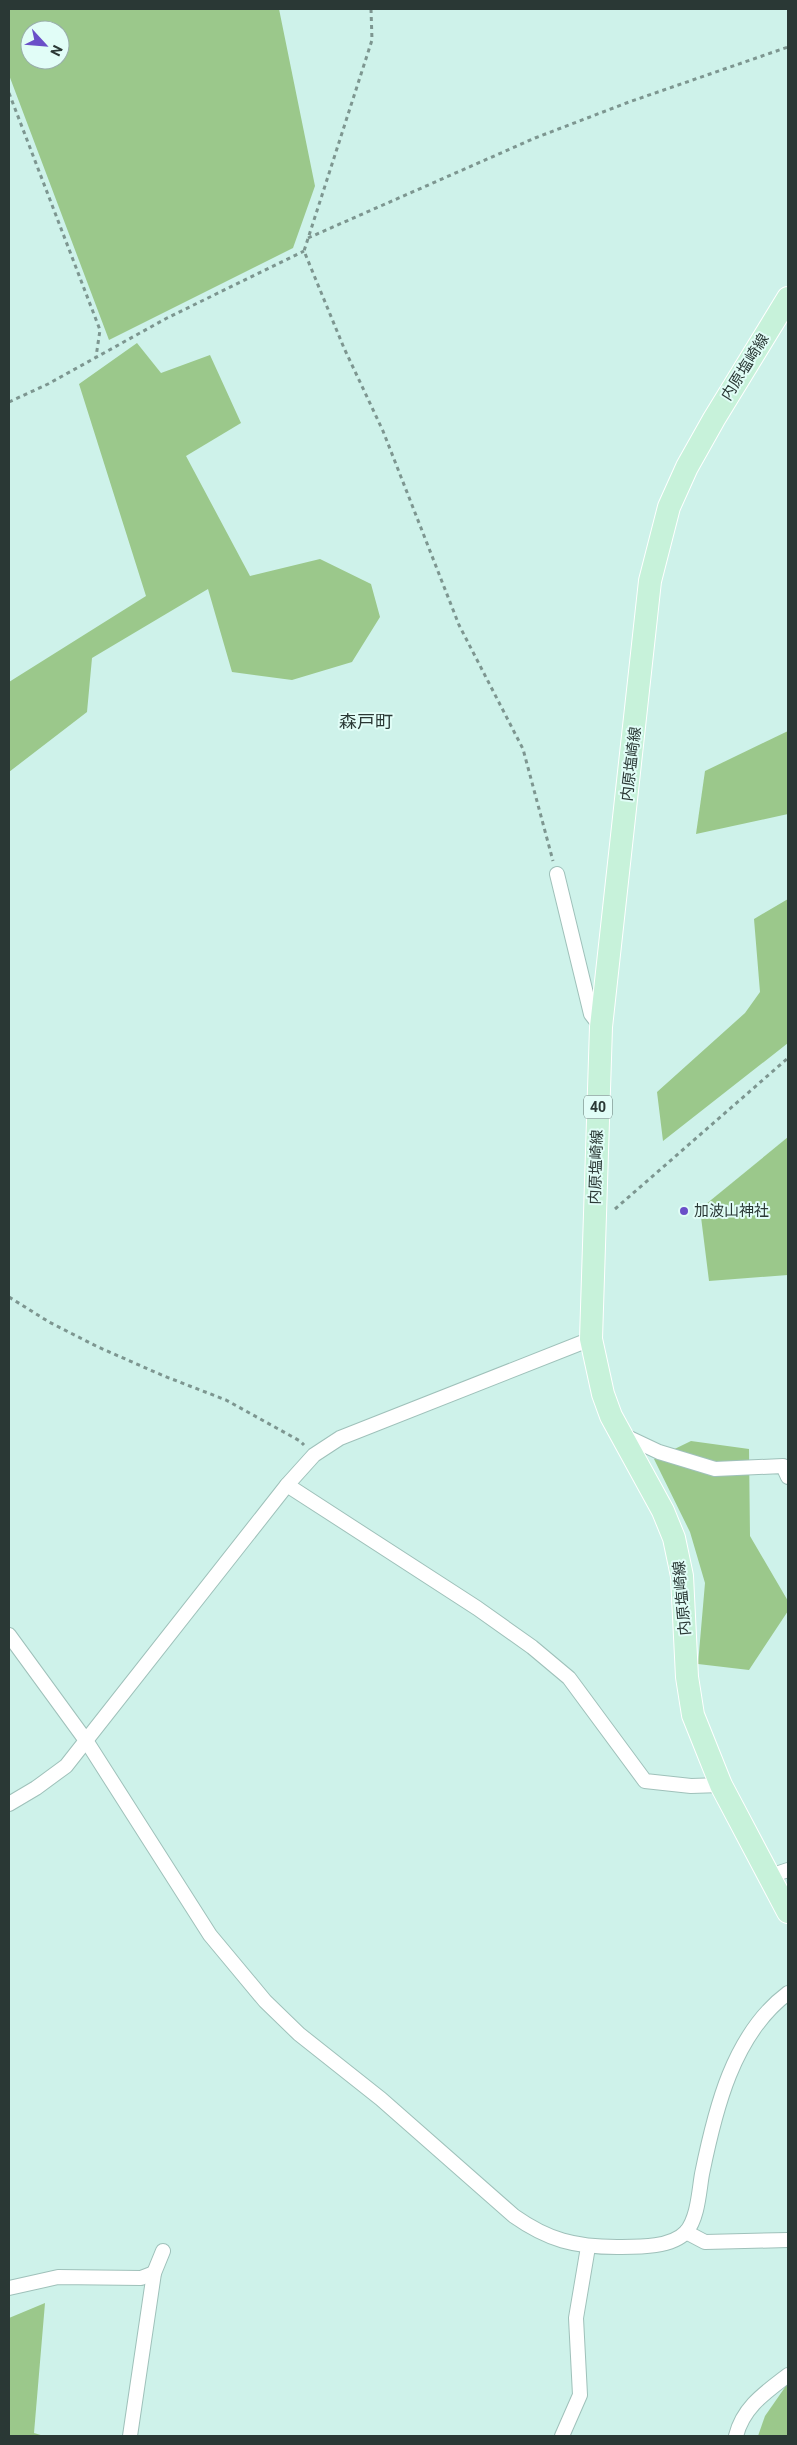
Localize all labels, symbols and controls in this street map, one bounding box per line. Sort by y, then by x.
north arrow [20,20,70,70]
text: N [47,43,66,59]
street label: 内原塩崎線 [717,330,773,404]
district label: 森戸町 [339,711,393,732]
street label: 内原塩崎線 [617,726,645,802]
road number: 40 [584,1096,612,1118]
street label: 内原塩崎線 [586,1129,606,1205]
place label: 加波山神社 [694,1202,769,1220]
marker: 加波山神社 [678,1205,690,1217]
street label: 内原塩崎線 [670,1560,694,1636]

